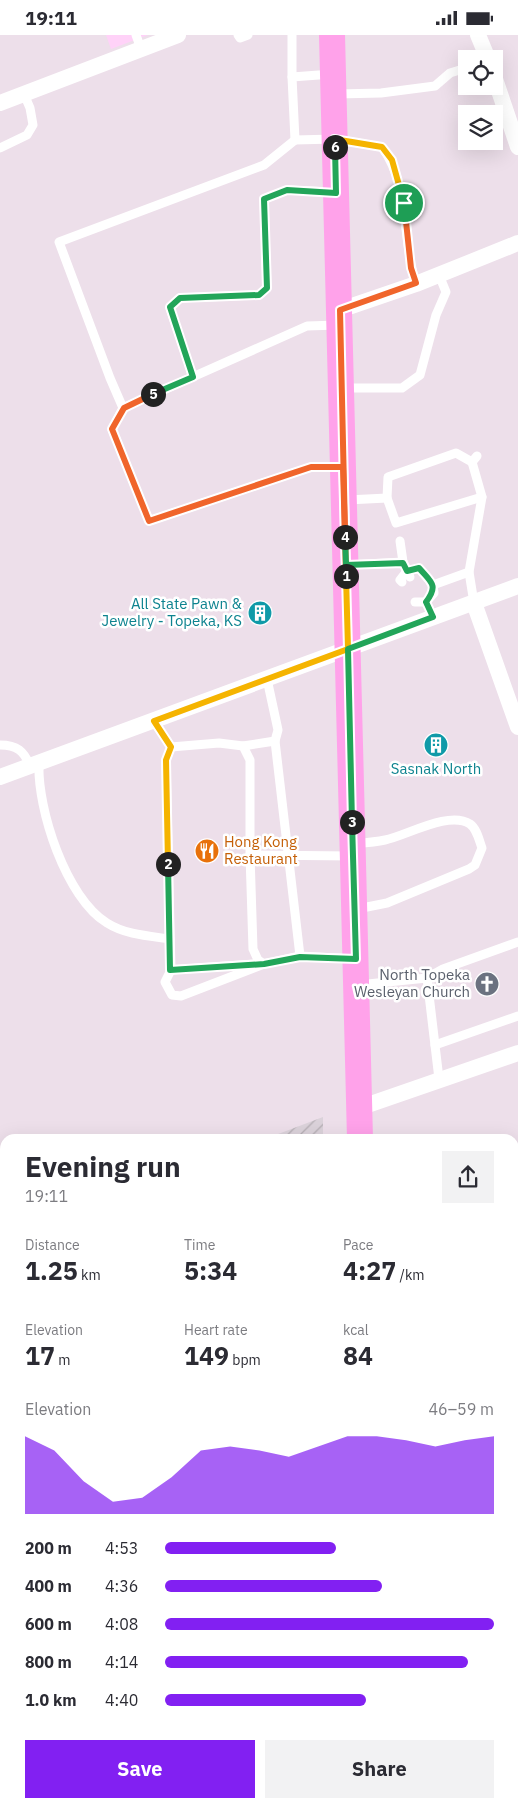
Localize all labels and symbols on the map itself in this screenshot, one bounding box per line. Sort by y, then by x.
pin: 6 [322,135,348,159]
pin [383,182,425,224]
pin: 5 [140,381,166,407]
pin: 4 [332,525,358,549]
pin: 1 [334,563,358,589]
place label: All State Pawn & Jewelry - Topeka, KS [102,594,243,630]
building icon: All State Pawn & Jewelry - Topeka, KS [247,600,273,626]
building icon: Sasnak North [423,732,449,758]
place label: Sasnak North [391,759,481,778]
pin: 3 [340,809,364,835]
place label: Hong Kong Restaurant [224,832,298,868]
restaurant icon: Hong Kong Restaurant [194,838,220,864]
pin: 2 [156,851,180,877]
place label: North Topeka Wesleyan Church [354,965,470,1001]
church icon: North Topeka Wesleyan Church [474,971,500,997]

